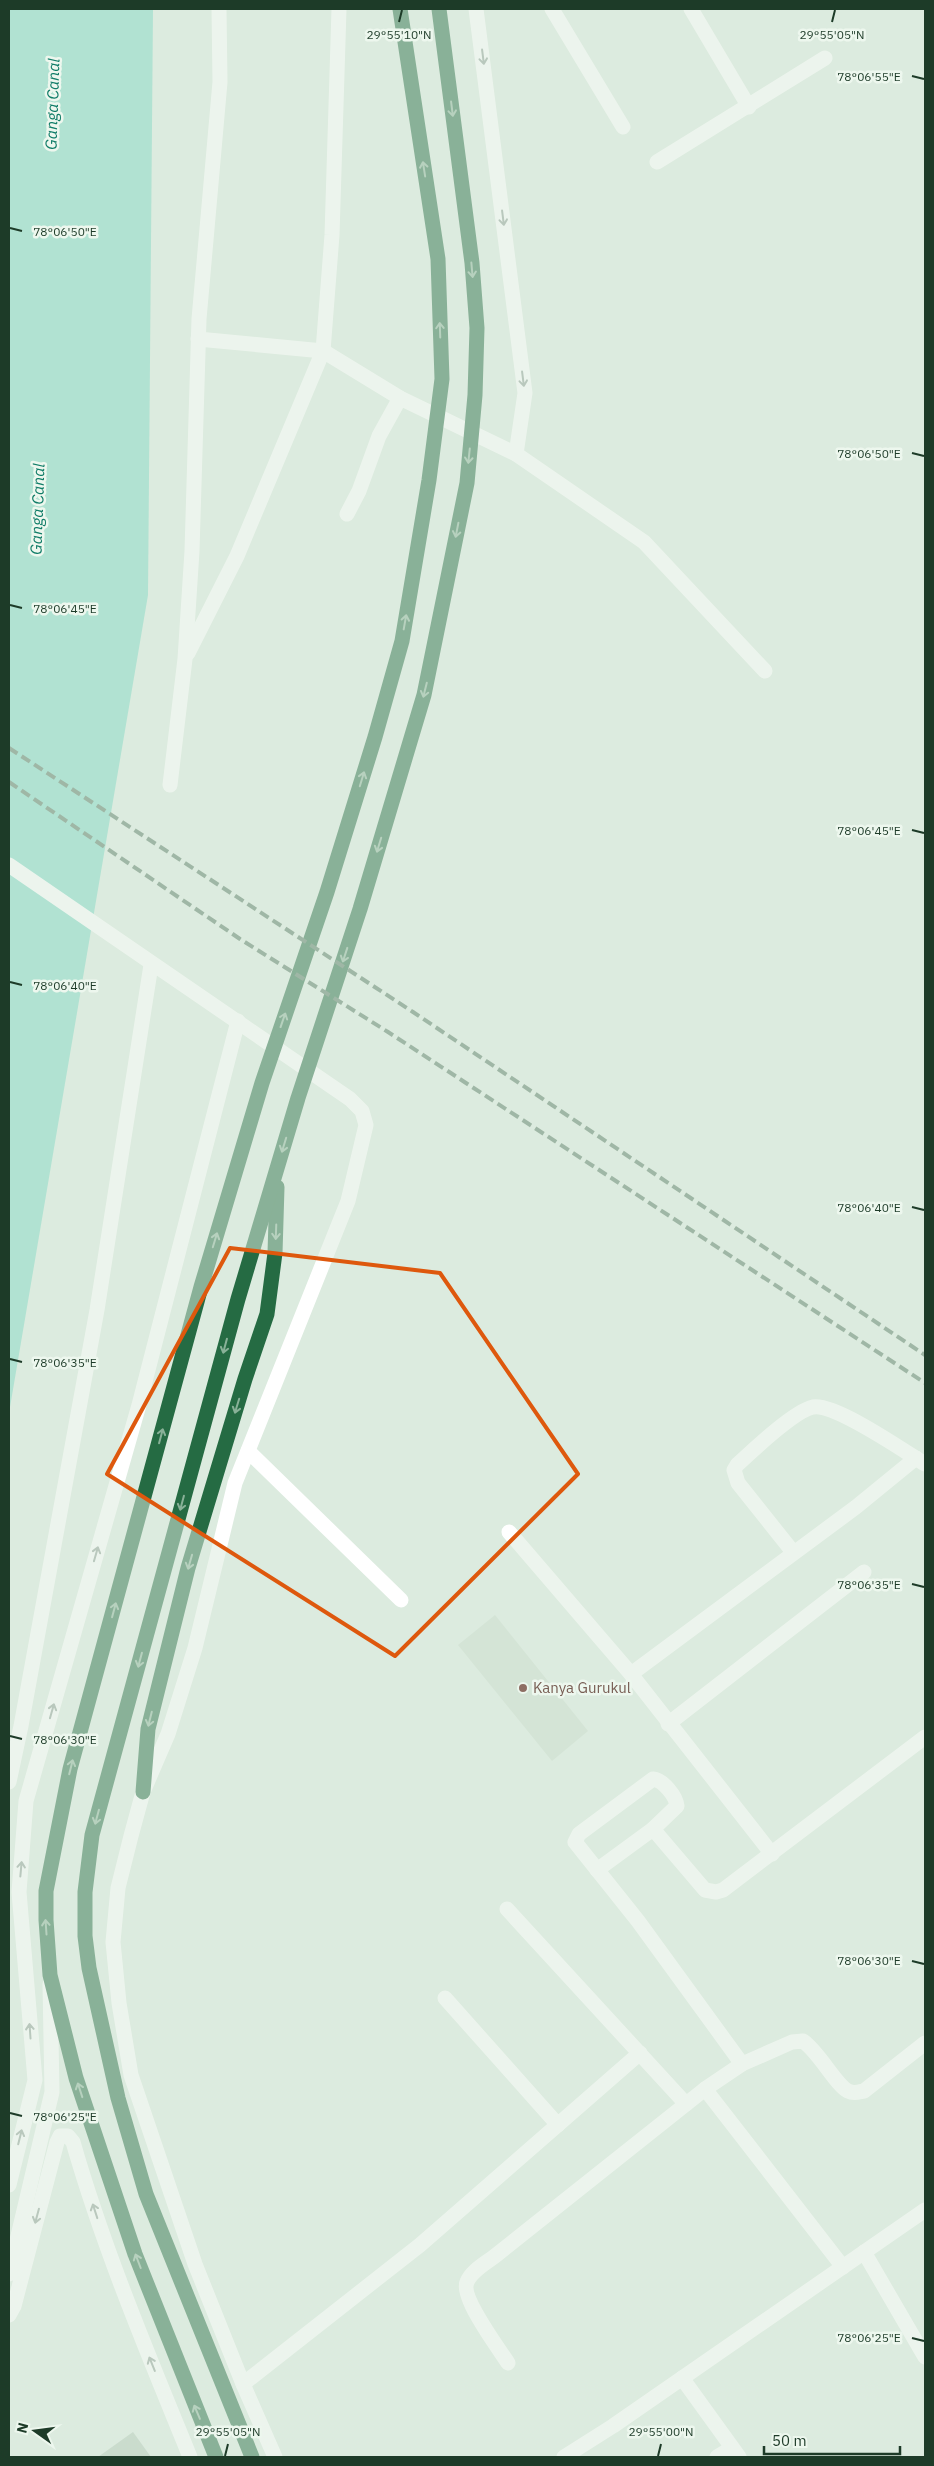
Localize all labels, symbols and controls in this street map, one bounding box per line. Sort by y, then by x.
text: 29°55'10"N [366,27,432,42]
text: 29°55'05"N [799,27,865,42]
one-way arrow [478,49,488,65]
water label: Ganga Canal [40,57,64,150]
text: 78°06'55"E [837,69,901,84]
one-way arrow [447,101,457,117]
one-way arrow [419,161,429,177]
one-way arrow [498,210,508,226]
text: 78°06'50"E [33,224,97,239]
one-way arrow [468,262,477,278]
one-way arrow [436,323,445,339]
one-way arrow [518,371,528,387]
text: 78°06'50"E [837,446,901,461]
one-way arrow [464,448,474,464]
water label: Ganga Canal [25,462,49,555]
one-way arrow [452,522,462,538]
text: 78°06'45"E [33,601,97,616]
one-way arrow [400,615,410,631]
one-way arrow [420,681,429,697]
one-way arrow [358,771,368,787]
text: 78°06'45"E [837,823,901,838]
one-way arrow [373,837,383,853]
one-way arrow [340,947,349,963]
text: 78°06'40"E [33,978,97,993]
one-way arrow [279,1013,288,1028]
one-way arrow [279,1136,289,1152]
text: 78°06'40"E [837,1200,901,1215]
one-way arrow [271,1223,281,1239]
one-way arrow [210,1233,220,1249]
one-way arrow [220,1338,229,1354]
text: 78°06'35"E [33,1355,97,1370]
one-way arrow [231,1398,241,1414]
one-way arrow [157,1429,166,1445]
one-way arrow [177,1495,187,1511]
one-way arrow [92,1547,102,1563]
one-way arrow [185,1553,194,1569]
text: 78°06'35"E [837,1577,901,1592]
one-way arrow [110,1603,119,1619]
one-way arrow [134,1652,144,1668]
place label: Kanya Gurukul [533,1678,631,1697]
marker: Kanya Gurukul [517,1682,529,1694]
one-way arrow [48,1703,58,1719]
one-way arrow [145,1711,154,1727]
text: 78°06'30"E [33,1732,97,1747]
one-way arrow [67,1759,76,1775]
one-way arrow [92,1808,101,1824]
one-way arrow [16,1862,26,1878]
one-way arrow [42,1919,51,1935]
text: 78°06'30"E [837,1953,901,1968]
one-way arrow [25,2024,34,2040]
one-way arrow [75,2083,85,2099]
text: 78°06'25"E [33,2109,97,2124]
one-way arrow [16,2130,25,2146]
one-way arrow [90,2204,99,2220]
one-way arrow [32,2208,42,2224]
one-way arrow [133,2254,142,2269]
text: 78°06'25"E [837,2330,901,2345]
one-way arrow [146,2356,155,2371]
one-way arrow [192,2405,202,2420]
north arrow [10,2406,60,2456]
text: N [12,2421,32,2435]
text: 29°55'05"N [195,2424,261,2439]
text: 29°55'00"N [628,2424,694,2439]
scale bar [764,2424,900,2456]
text: 50 m [772,2431,807,2450]

